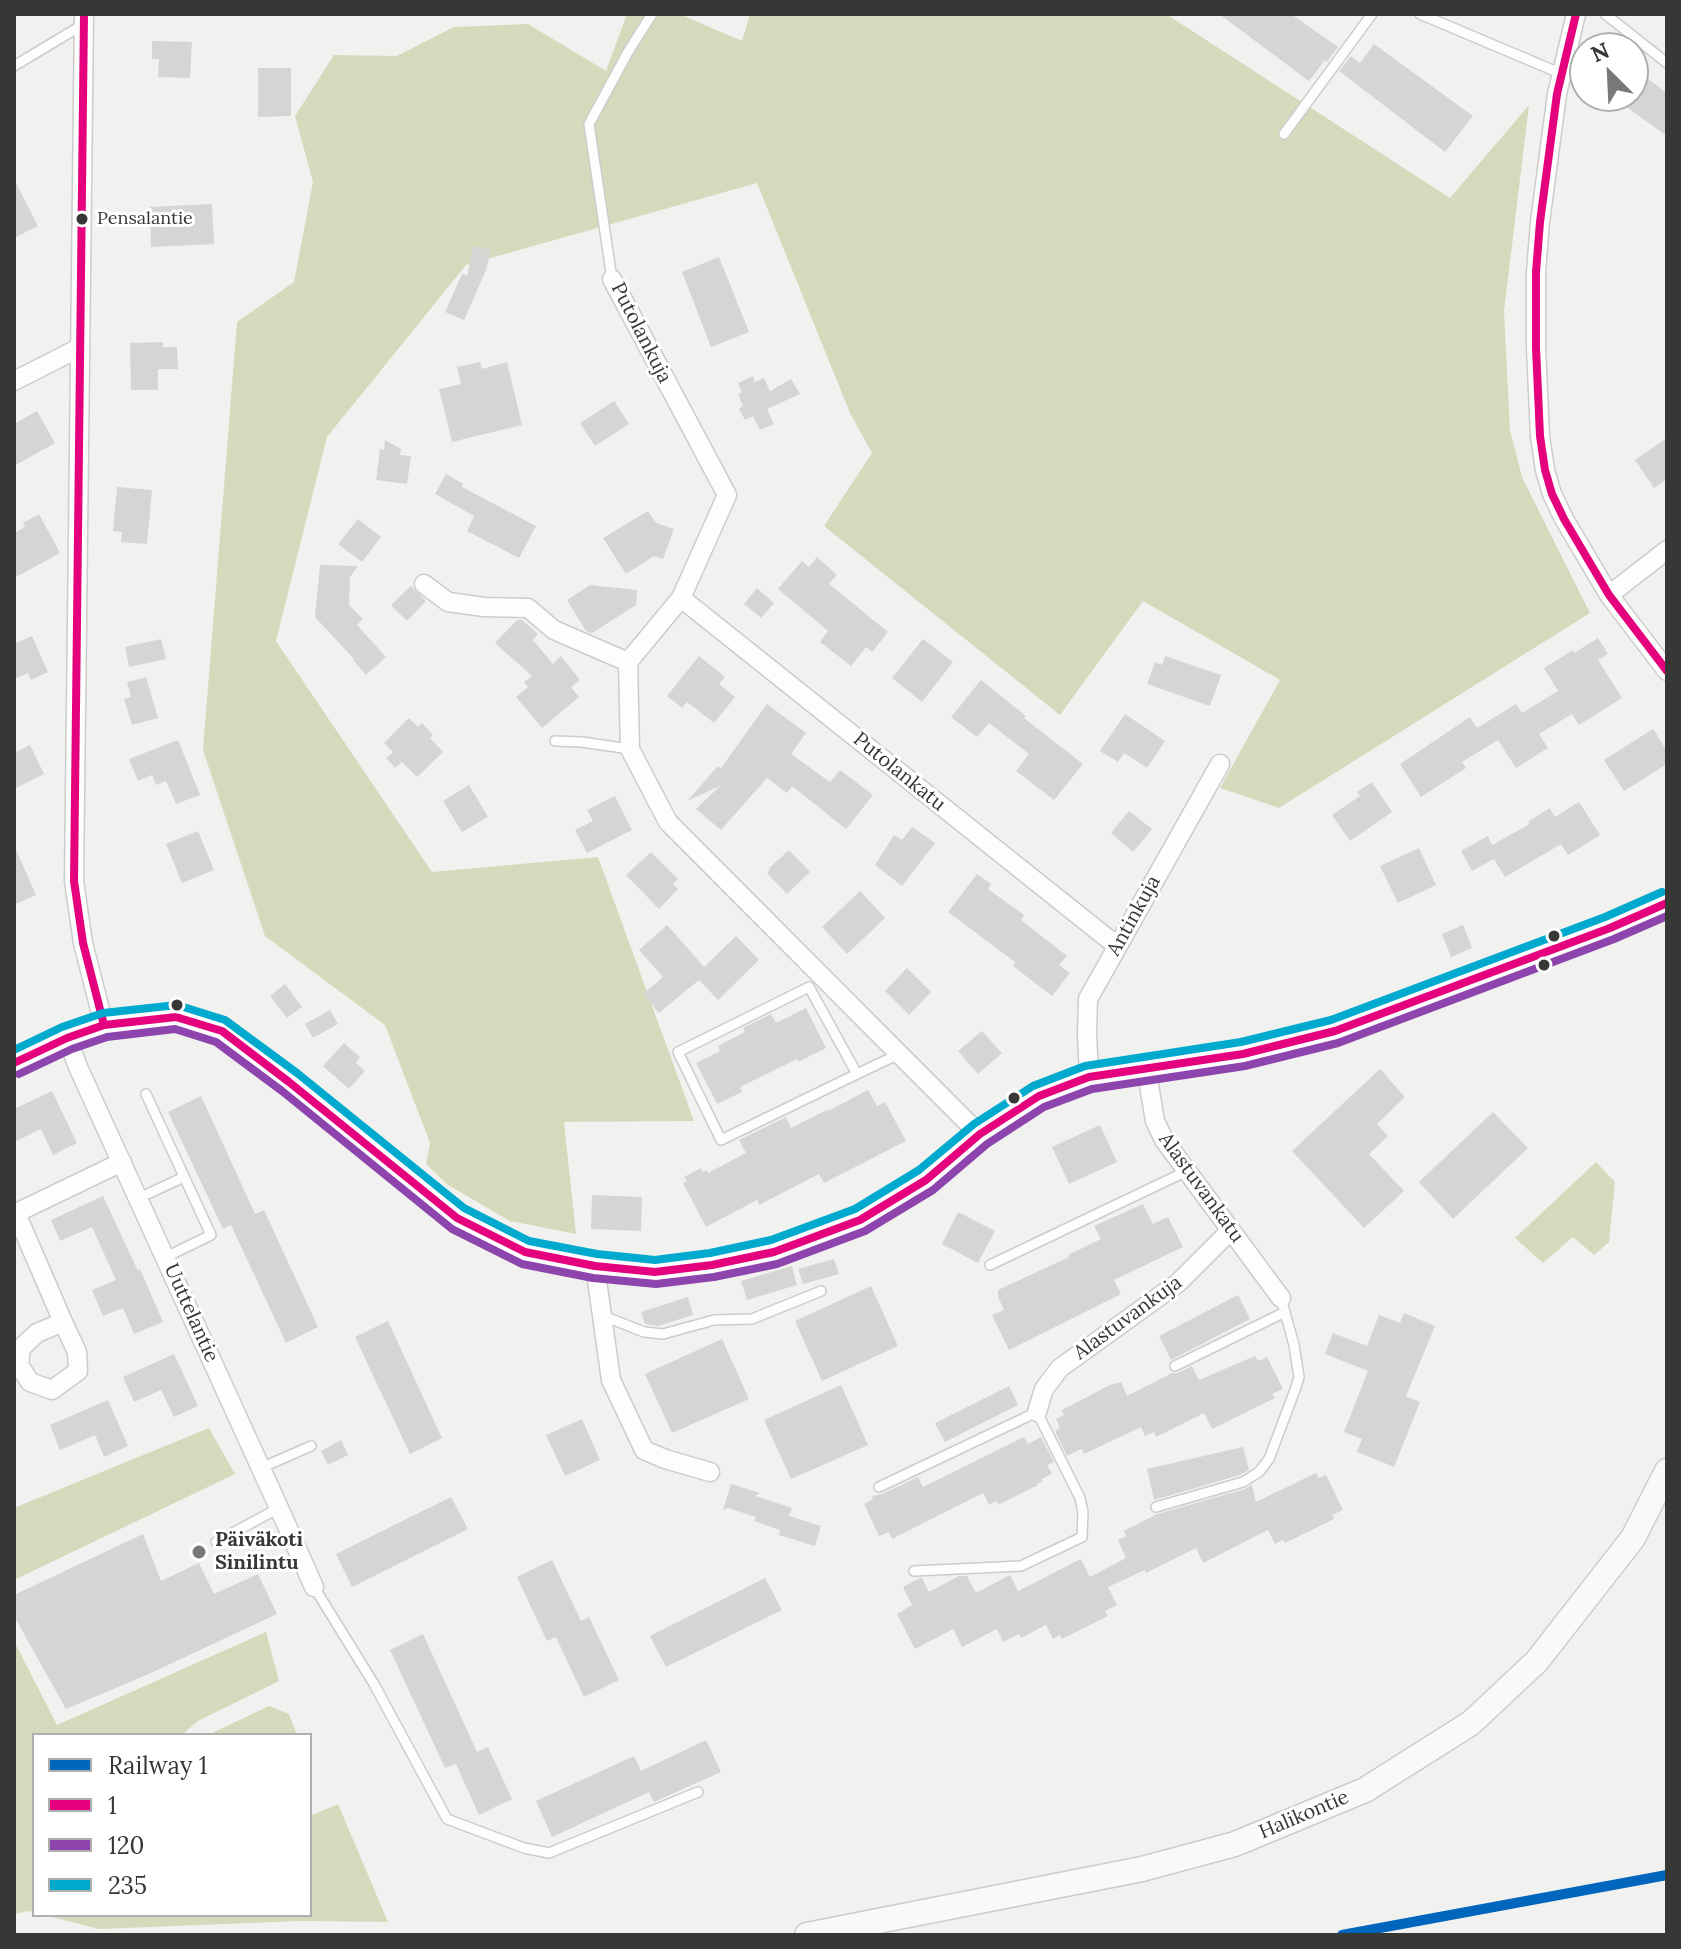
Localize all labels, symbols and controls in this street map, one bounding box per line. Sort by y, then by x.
north arrow [1569,32,1649,112]
text: N [1587,36,1614,68]
place label: Pensalantie [97,208,193,230]
marker: Pensalantie [74,211,90,227]
street label: Putolankuja [605,279,677,387]
street label: Putolankatu [848,727,950,817]
street label: Antinkuja [1102,872,1166,960]
unlabelled marker [1546,928,1562,944]
unlabelled marker [1536,957,1552,973]
unlabelled marker [169,997,185,1013]
unlabelled marker [1006,1090,1022,1106]
street label: Alastuvankatu [1153,1128,1249,1248]
street label: Uuttelantie [159,1260,223,1366]
street label: Alastuvankuja [1069,1271,1187,1365]
place label: Päiväkoti Sinilintu [215,1528,303,1575]
marker: Päiväkoti Sinilintu [190,1543,208,1561]
legend [32,1733,312,1917]
text: Railway 1 [108,1750,207,1781]
street label: Halikontie [1255,1785,1353,1845]
text: 1 [108,1790,117,1821]
text: 120 [108,1830,145,1861]
text: 235 [108,1870,147,1901]

